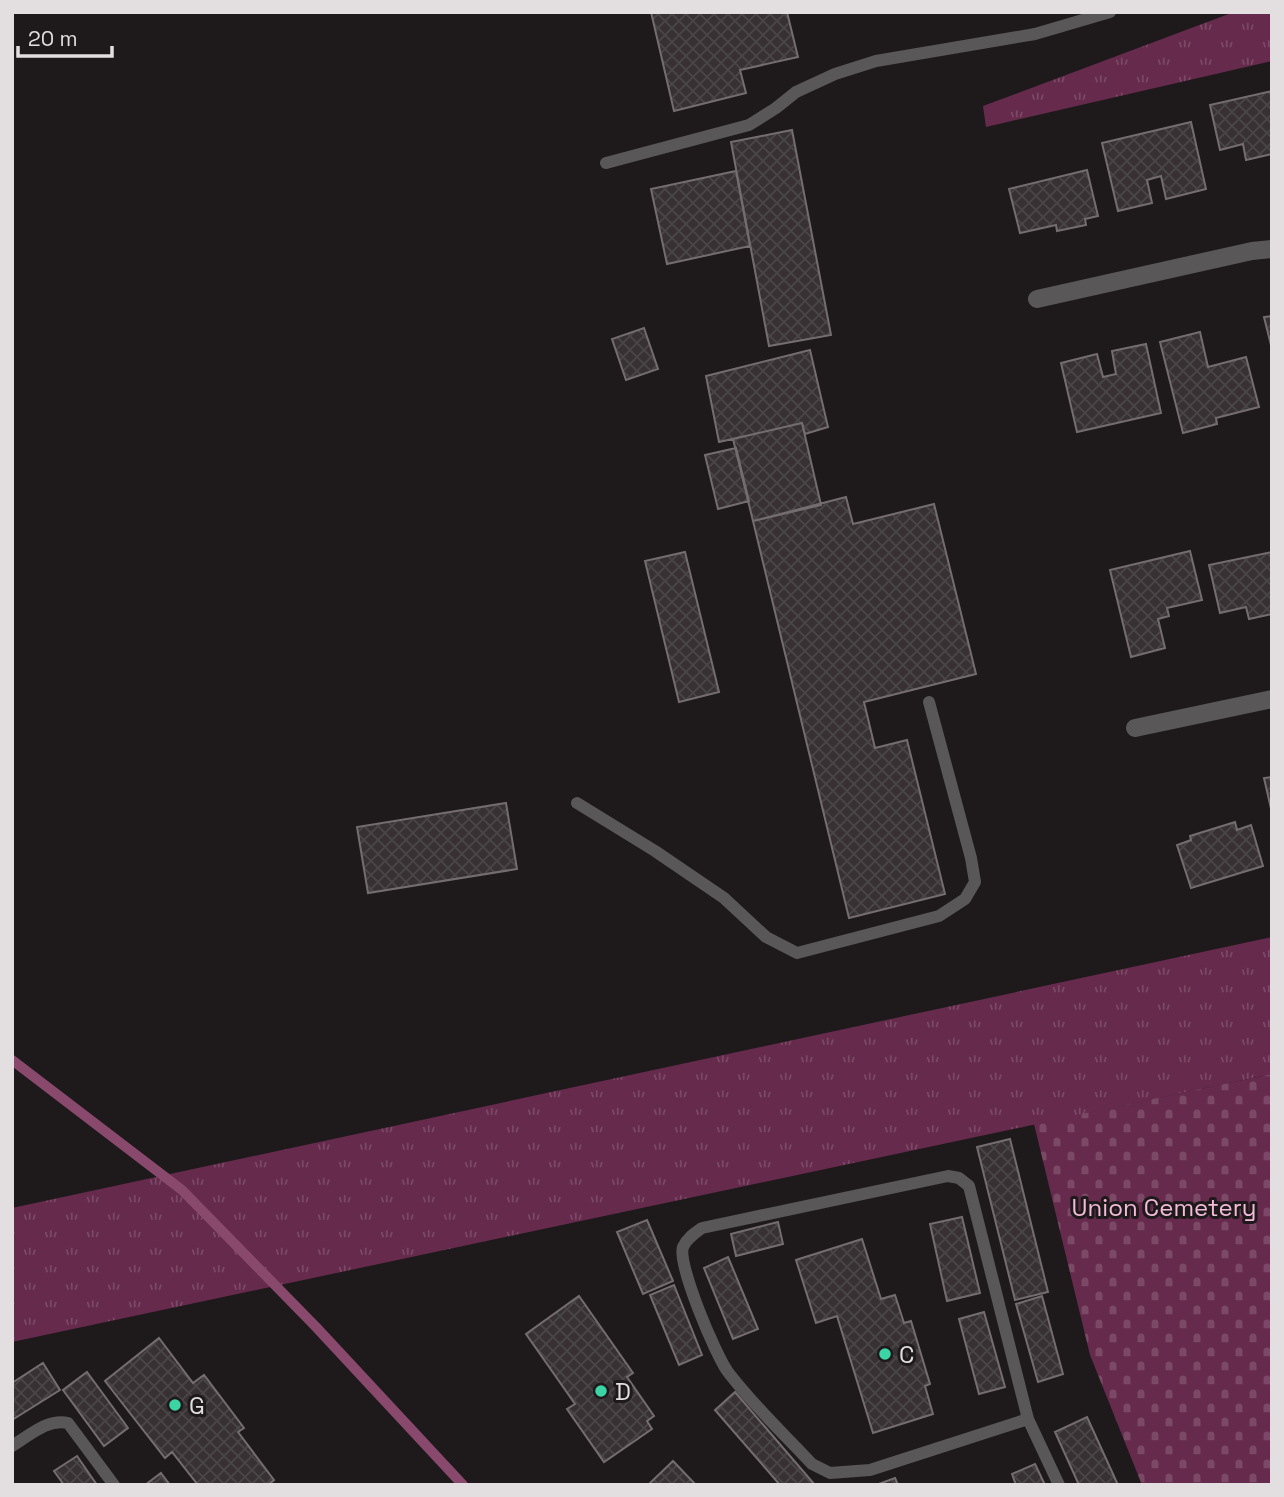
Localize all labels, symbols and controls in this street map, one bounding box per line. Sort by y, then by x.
scale bar [18,14,112,58]
text: 20 m [28,25,78,52]
park label: Union Cemetery [1072,1192,1256,1223]
place label: C [899,1339,914,1370]
marker: C [877,1346,893,1362]
place label: D [615,1376,631,1407]
marker: D [593,1383,609,1399]
place label: G [189,1390,205,1421]
marker: G [167,1397,183,1413]

